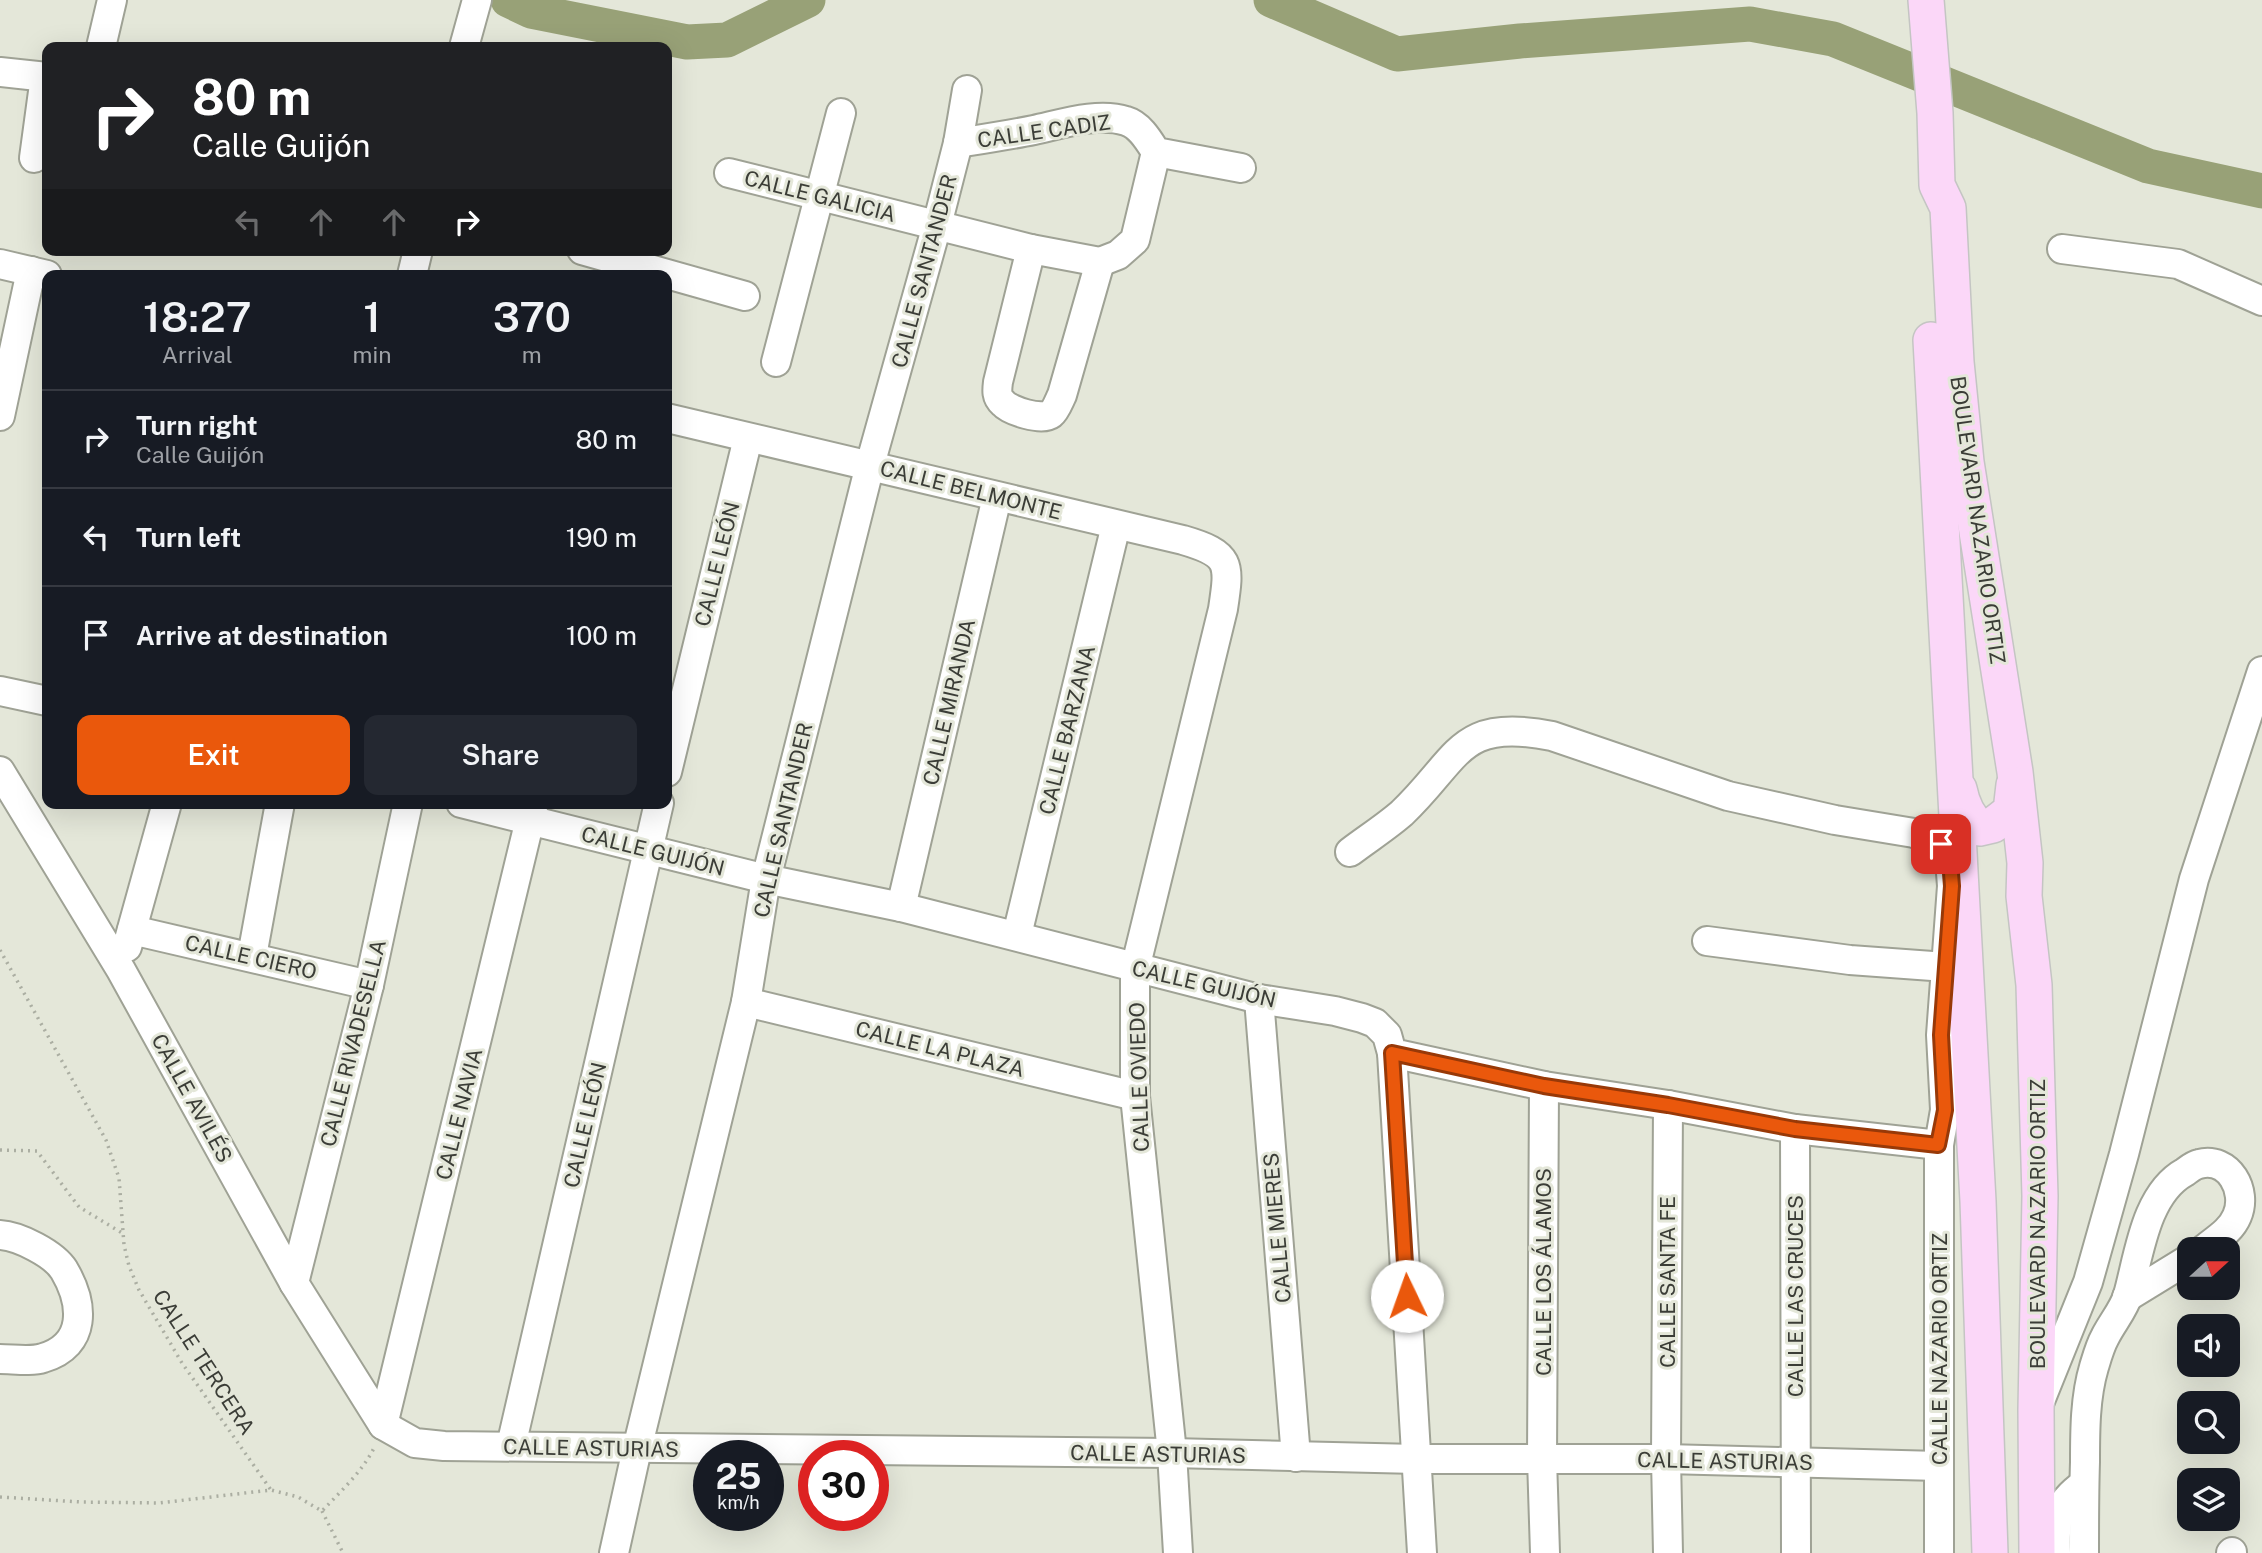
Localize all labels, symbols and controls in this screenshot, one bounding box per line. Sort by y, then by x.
text: 80 m [192,68,311,126]
icon: right [77,70,168,161]
street label: CALLE CADIZ [976,109,1112,153]
text: Calle Guijón [192,127,370,164]
street label: CALLE GALICIA [742,165,898,227]
street label: CALLE SANTANDER [886,172,962,370]
icon: left [229,203,267,241]
icon: ahead [302,203,340,241]
icon: ahead [375,203,413,241]
icon: right [448,203,486,241]
text: 18:27 [143,292,251,341]
text: 1 [363,292,381,341]
text: 370 [493,292,571,341]
text: Arrival [162,341,233,368]
text: min [353,341,392,368]
text: m [522,341,542,368]
street label: BOULEVARD NAZARIO ORTIZ [1945,374,2011,666]
text: Turn right [136,410,258,441]
icon: right [77,420,115,458]
text: 80 m [576,424,637,455]
text: Calle Guijón [136,441,264,468]
street label: CALLE BELMONTE [878,455,1064,525]
street label: CALLE LEÓN [689,499,745,629]
icon: left [77,518,115,556]
text: Turn left [136,522,241,553]
text: 190 m [566,522,637,553]
icon: arrive [77,616,115,654]
street label: CALLE MIRANDA [918,616,980,788]
text: Arrive at destination [136,620,388,651]
text: 100 m [566,620,637,651]
street label: CALLE BARZANA [1034,643,1100,817]
button: Exit [77,715,350,795]
button: Share [364,715,637,795]
street label: CALLE SANTANDER [748,720,818,920]
pin [1911,814,1971,874]
street label: CALLE GUIJÓN [579,821,727,881]
icon: arrive [1922,825,1960,863]
street label: CALLE CIERO [183,930,319,984]
street label: CALLE RIVADESELLA [315,937,391,1149]
street label: CALLE GUIJÓN [1130,955,1278,1013]
street label: CALLE OVIEDO [1124,1002,1154,1152]
street label: CALLE LA PLAZA [853,1016,1027,1082]
street label: CALLE AVILÉS [146,1029,238,1167]
street label: CALLE NAVIA [431,1045,487,1182]
street label: CALLE LEÓN [558,1060,612,1190]
street label: BOULEVARD NAZARIO ORTIZ [2025,1079,2050,1369]
street label: CALLE MIERES [1258,1152,1296,1304]
street label: CALLE LOS ÁLAMOS [1531,1168,1556,1376]
street label: CALLE LAS CRUCES [1783,1195,1808,1397]
street label: CALLE SANTA FE [1655,1196,1680,1368]
street label: CALLE NAZARIO ORTIZ [1927,1233,1952,1465]
north arrow [2177,1237,2240,1300]
map controls [2177,1237,2240,1531]
position arrow [1370,1259,1444,1333]
street label: CALLE TERCERA [148,1285,260,1439]
button: sound [2177,1314,2240,1377]
button: search [2177,1391,2240,1454]
street label: CALLE ASTURIAS [503,1434,679,1462]
speed limit sign: 30 [798,1440,889,1531]
street label: CALLE ASTURIAS [1070,1440,1246,1468]
street label: CALLE ASTURIAS [1637,1447,1813,1475]
text: 25 [716,1456,761,1497]
button: layers [2177,1468,2240,1531]
text: km/h [717,1492,760,1513]

